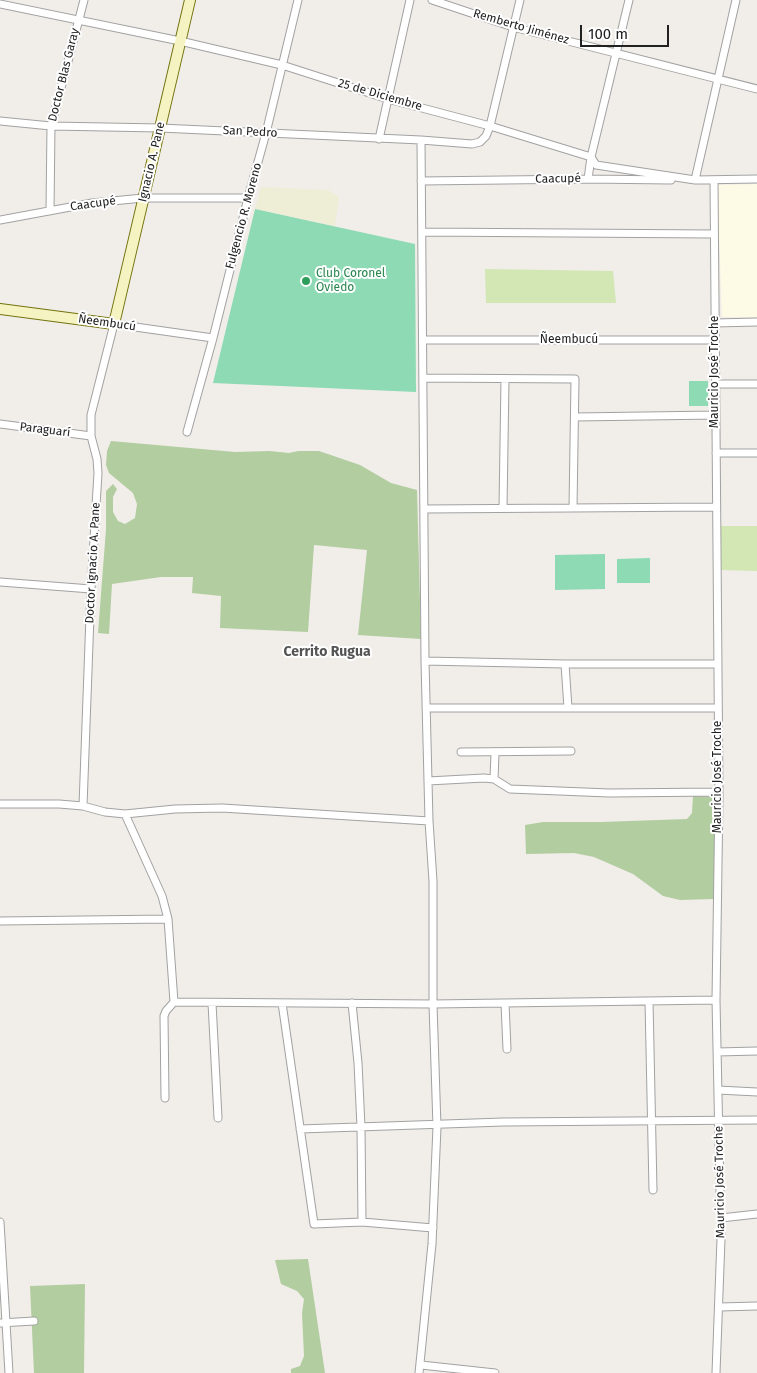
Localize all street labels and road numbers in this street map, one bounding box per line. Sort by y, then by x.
street label: Remberto Jiménez [471,6,571,48]
street label: Doctor Blas Garay [45,27,83,123]
street label: 25 de Diciembre [336,76,424,114]
street label: Ignacio A. Pane [136,120,168,204]
street label: San Pedro [222,123,278,141]
street label: Fulgencio R. Moreno [223,161,265,271]
street label: Caacupé [535,171,581,187]
street label: Caacupé [69,194,117,214]
street label: Ñeembucú [77,312,137,334]
street label: Mauricio José Troche [708,316,722,428]
street label: Ñeembucú [540,333,598,347]
street label: Paraguarí [19,420,71,440]
street label: Doctor Ignacio A. Pane [83,502,103,624]
street label: Mauricio José Troche [711,721,725,833]
street label: Mauricio José Troche [712,1126,728,1238]

